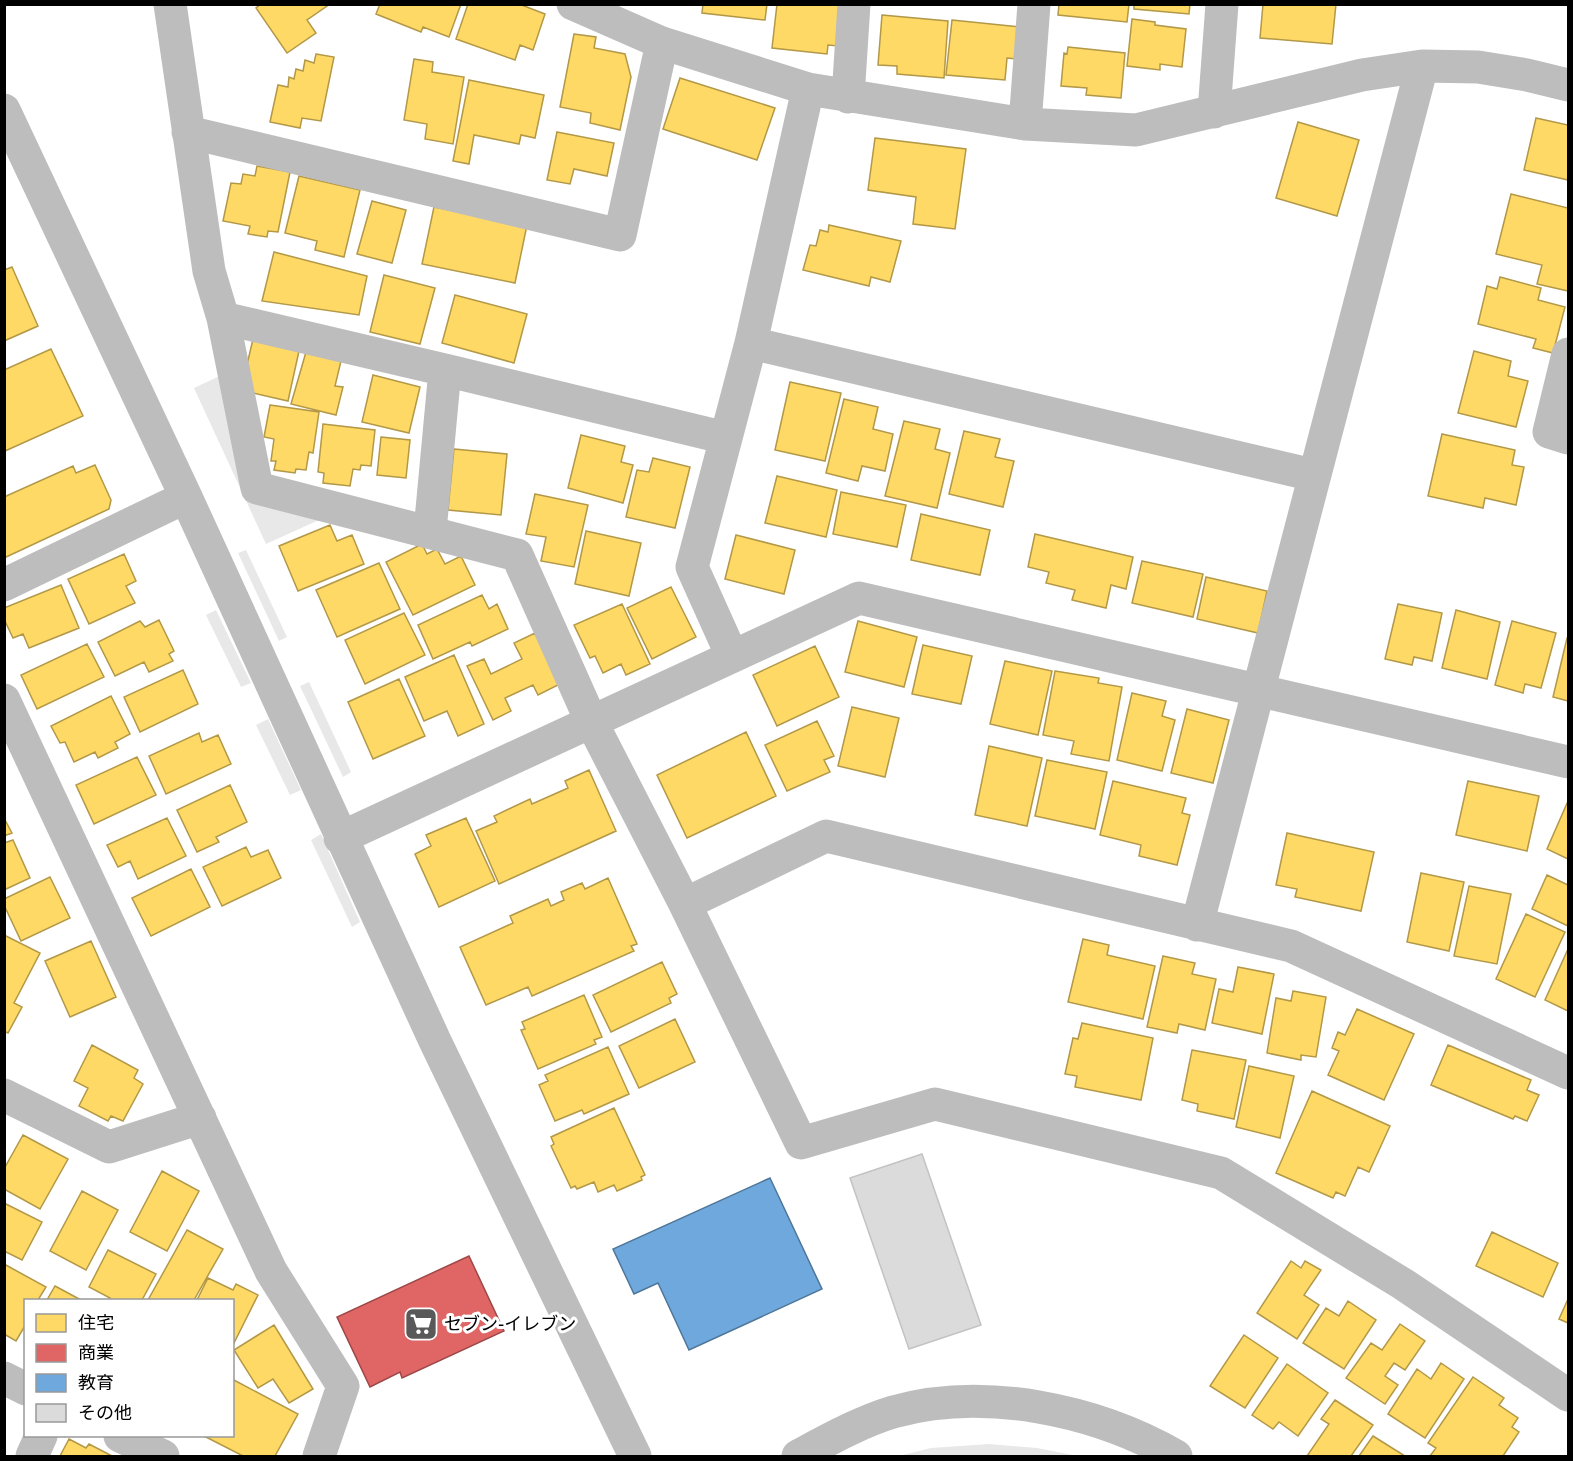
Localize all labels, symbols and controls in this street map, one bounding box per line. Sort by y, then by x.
legend [24,1299,234,1437]
supermarket icon: セブン-イレブン [403,1306,439,1342]
text: 住宅 [78,1312,114,1334]
place label: セブン-イレブン [444,1313,576,1335]
text: 商業 [78,1342,114,1364]
text: 教育 [78,1372,114,1394]
text: その他 [78,1402,132,1424]

